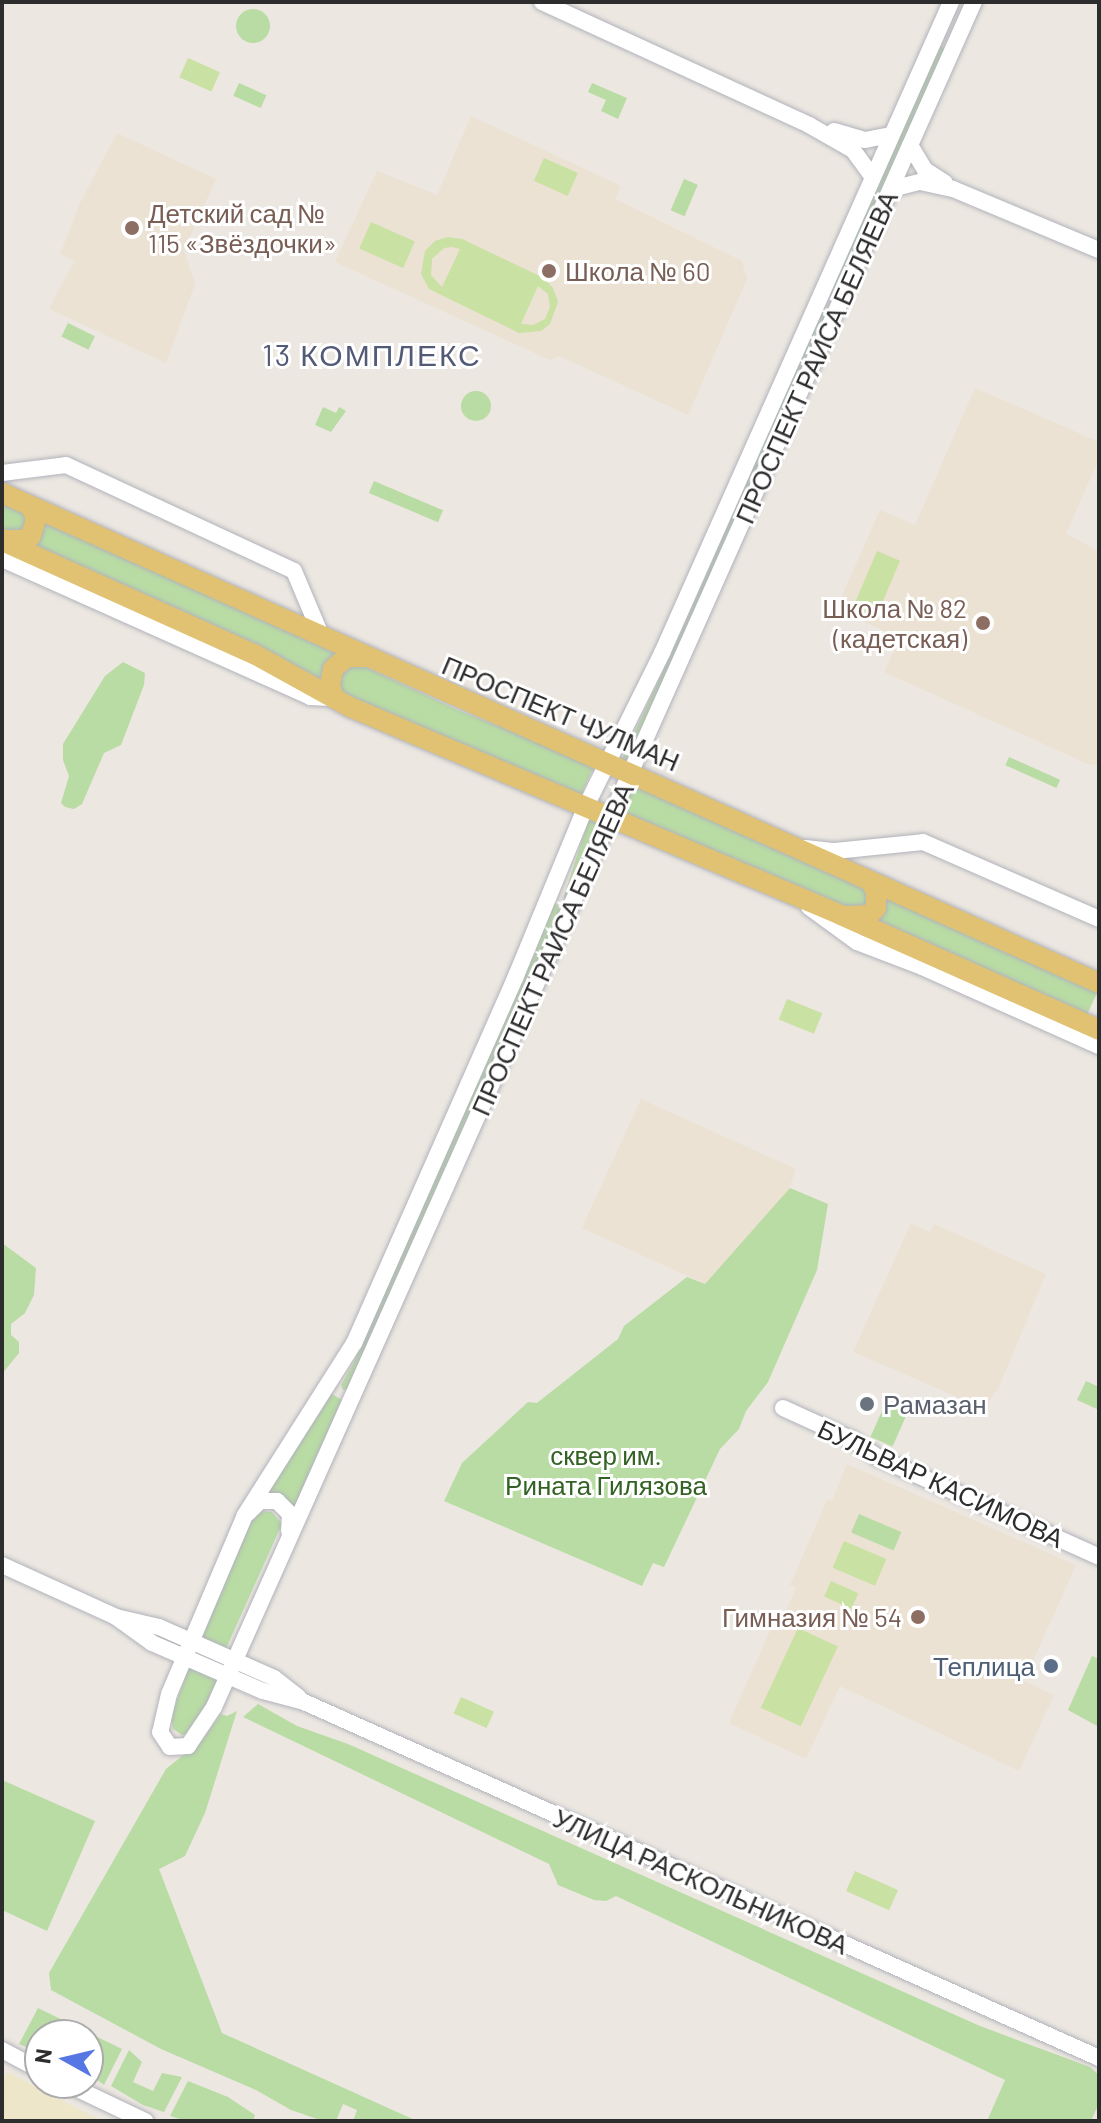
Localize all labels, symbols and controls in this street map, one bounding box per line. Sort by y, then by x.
street label: ПРОСПЕКТ РАИСА БЕЛЯЕВА [728,186,904,528]
place label: Детский сад № 115 «Звёздочки» [148,197,337,258]
marker: Детский сад № 115 «Звёздочки» [123,219,141,237]
place label: Школа № 60 [565,255,710,287]
marker: Школа № 60 [540,262,558,280]
district label: 13 КОМПЛЕКС [262,336,482,372]
place label: Школа № 82 (кадетская) [822,592,967,654]
marker: Школа № 82 (кадетская) [974,614,992,632]
street label: ПРОСПЕКТ ЧУЛМАН [438,649,684,777]
street label: ПРОСПЕКТ РАИСА БЕЛЯЕВА [464,778,640,1120]
place label: Рамазан [883,1388,987,1420]
marker: Рамазан [858,1395,876,1413]
street label: БУЛЬВАР КАСИМОВА [813,1412,1069,1554]
park label: сквер им. Рината Гилязова [505,1439,707,1500]
place label: Гимназия № 54 [722,1601,902,1633]
marker: Гимназия № 54 [909,1608,927,1626]
place label: Теплица [933,1650,1035,1682]
marker: Теплица [1042,1657,1060,1675]
street label: УЛИЦА РАСКОЛЬНИКОВА [549,1802,853,1960]
north arrow [24,2019,104,2099]
text: N [28,2047,56,2065]

